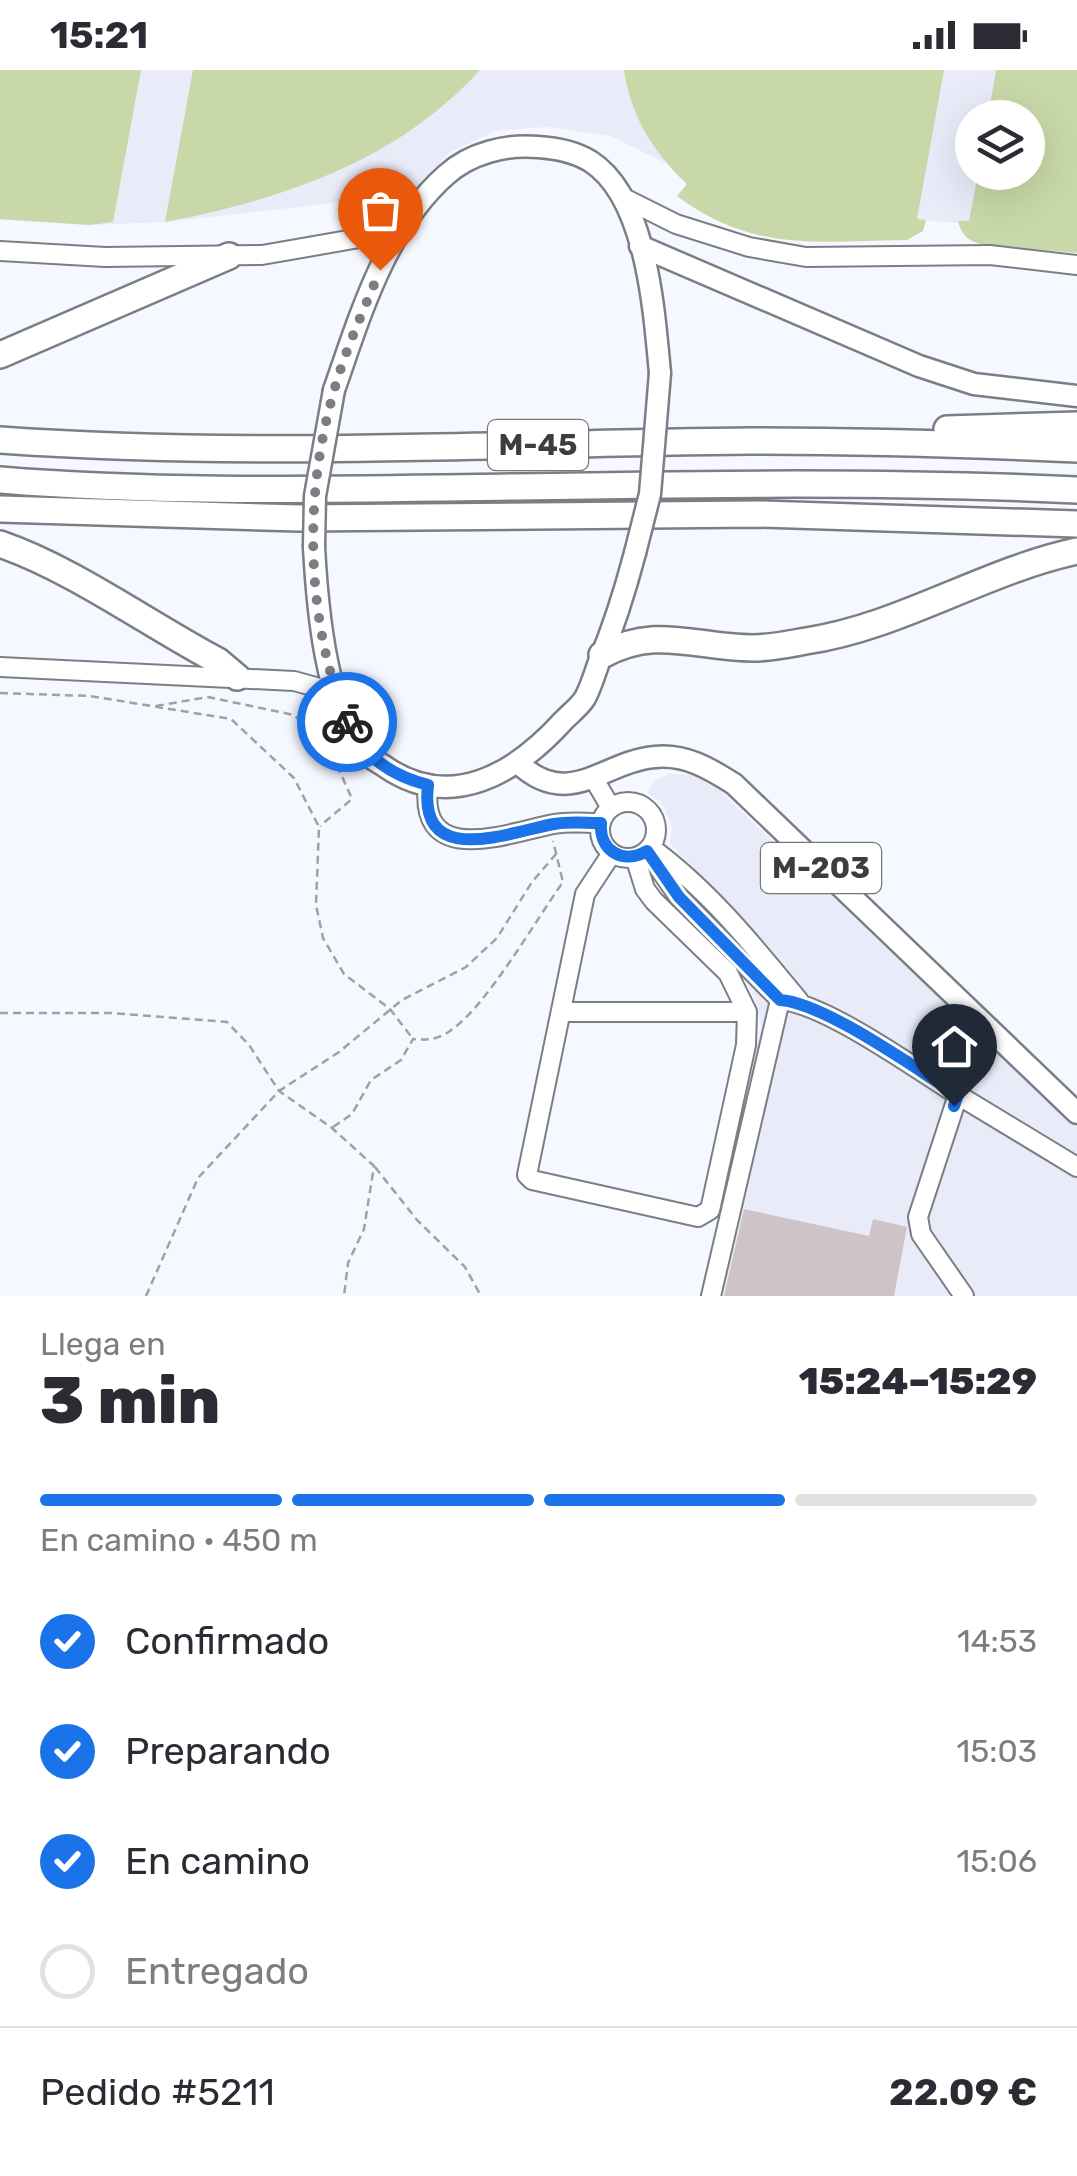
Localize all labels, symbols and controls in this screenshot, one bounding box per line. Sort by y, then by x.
text: 15:21 [50,12,148,58]
map controls [955,100,1045,190]
button: layers [955,100,1045,190]
pin [338,168,423,271]
icon: bag [353,183,408,238]
road number: M-45 [488,420,588,470]
courier [297,672,397,772]
icon: bike [320,695,375,750]
road number: M-203 [761,843,881,893]
pin [912,1004,997,1107]
icon: home [927,1019,982,1074]
text: Llega en [40,1325,166,1363]
text: 15:24–15:29 [799,1358,1037,1404]
text: 3 min [40,1362,220,1439]
text: En camino · 450 m [40,1521,318,1559]
icon: check [40,1614,95,1669]
text: Confirmado [125,1618,329,1664]
text: 14:53 [957,1622,1037,1660]
icon: check [40,1724,95,1779]
text: Preparando [125,1728,331,1774]
text: 15:03 [957,1732,1037,1770]
icon: check [40,1834,95,1889]
text: En camino [125,1838,310,1884]
text: 15:06 [956,1842,1037,1880]
text: Entregado [125,1948,309,1994]
text: Pedido #5211 [40,2069,275,2115]
text: 22.09 € [889,2069,1037,2115]

